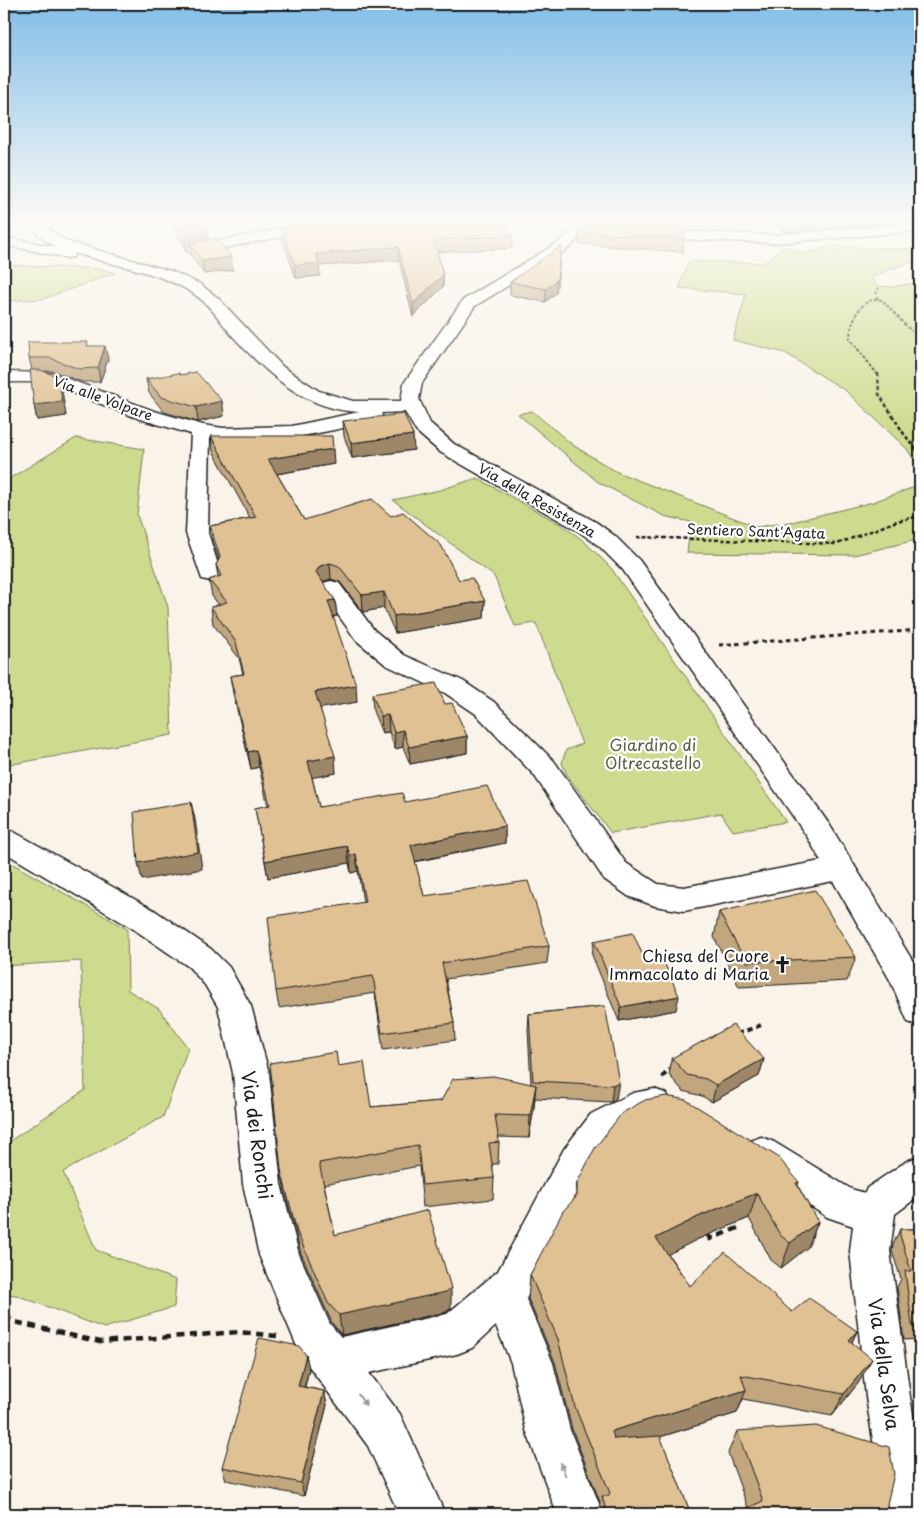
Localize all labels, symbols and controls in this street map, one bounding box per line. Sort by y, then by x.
street label: Via alle Volpare [50,370,156,426]
street label: Via della Resistenza [474,458,600,542]
street label: Sentiero Sant'Agata [686,518,826,544]
park label: Giardino di Oltrecastello [605,732,701,774]
place label: Chiesa del Cuore Immacolato di Maria [609,943,769,985]
church icon: Chiesa del Cuore Immacolato di Maria [773,954,793,974]
street label: Via dei Ronchi [235,1069,281,1201]
street label: Via della Selva [862,1296,908,1432]
one-way arrow [356,1393,367,1406]
one-way arrow [559,1461,566,1476]

